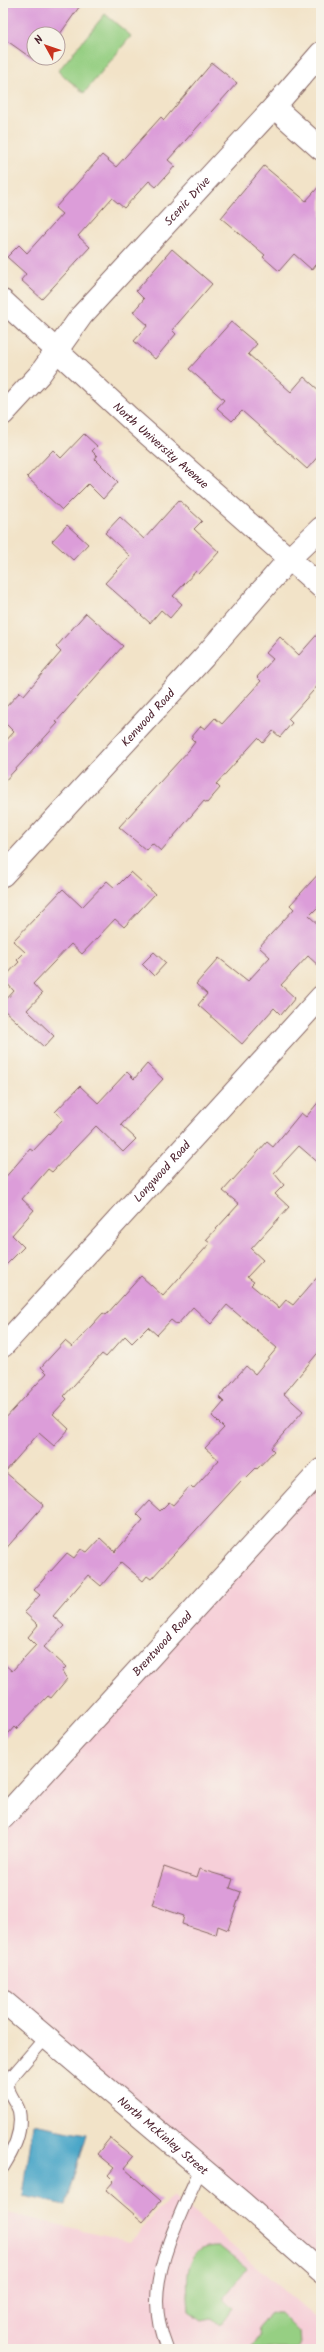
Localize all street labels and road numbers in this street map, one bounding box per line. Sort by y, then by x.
street label: Scenic Drive [159,172,215,230]
street label: North University Avenue [109,398,214,494]
street label: Kenwood Road [116,684,180,751]
street label: Longwood Road [129,1136,196,1207]
street label: Brentwood Road [128,1606,198,1680]
street label: North McKinley Street [113,2092,213,2180]

